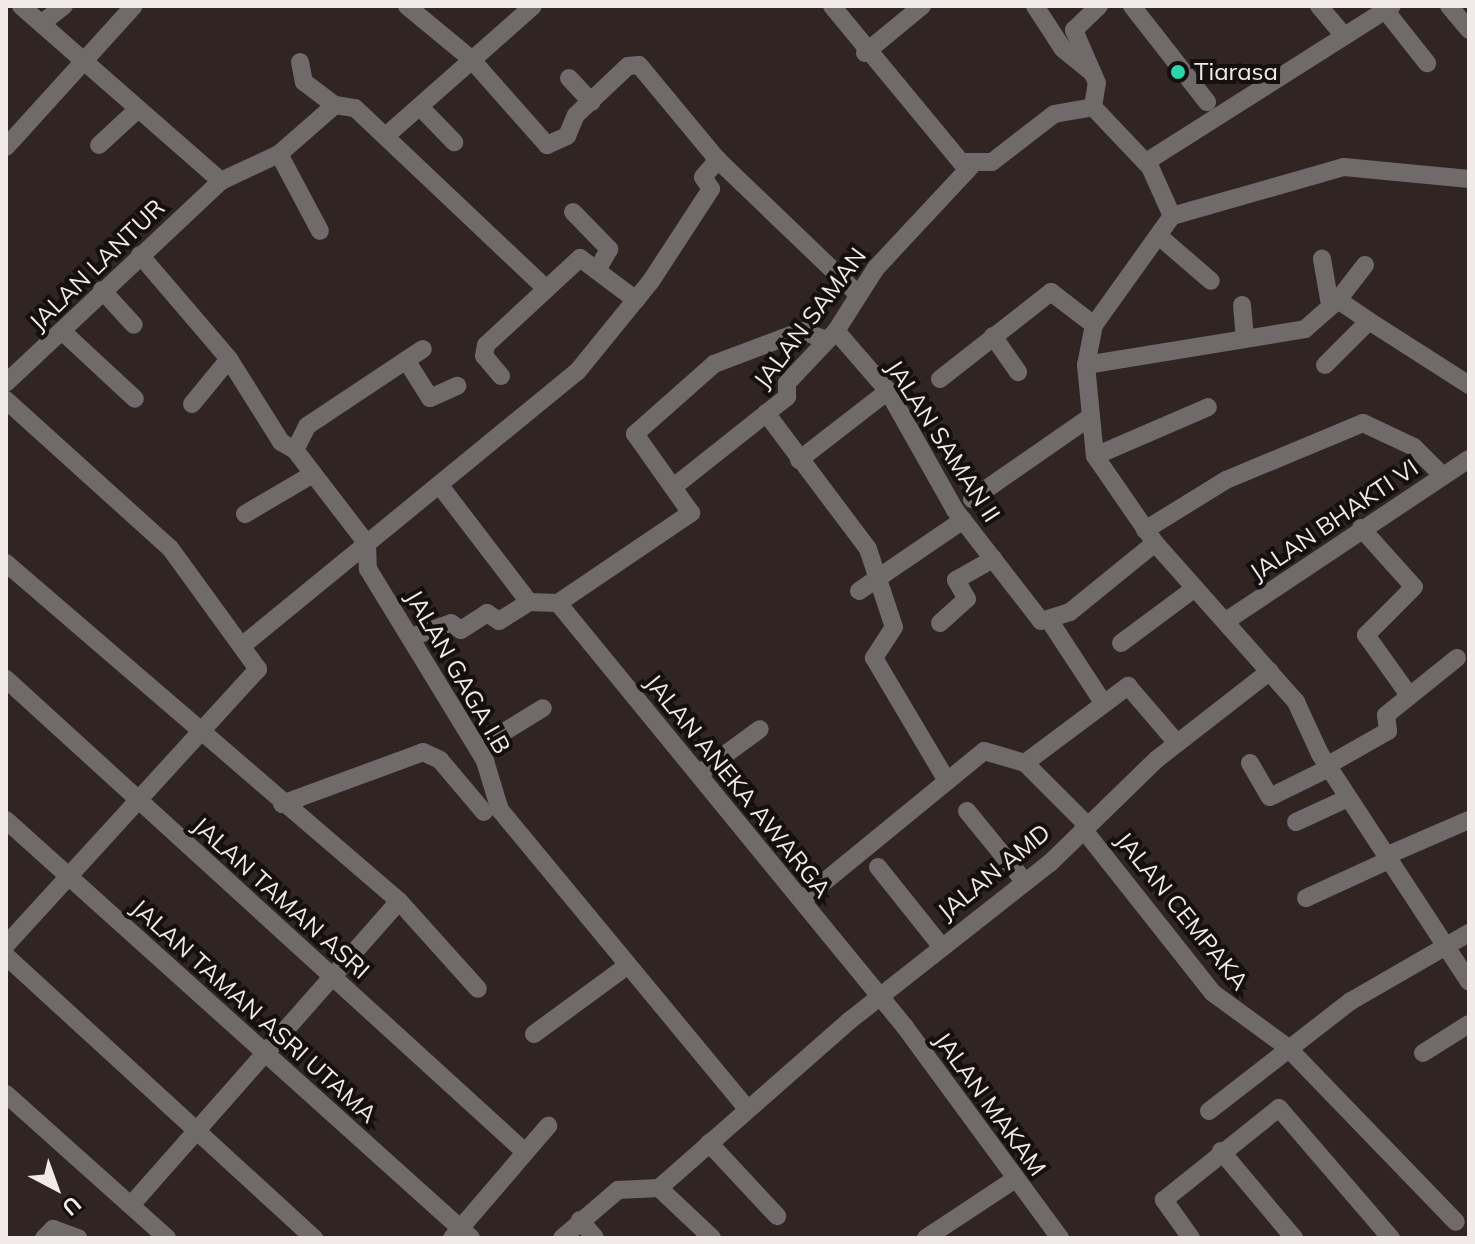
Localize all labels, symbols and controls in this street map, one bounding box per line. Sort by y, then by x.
place label: Tiarasa [1194,58,1278,86]
marker: Tiarasa [1169,63,1187,81]
street label: JALAN LANTUR [23,193,171,337]
street label: JALAN SAMAN [748,242,872,394]
street label: JALAN SAMAN II [880,355,1006,527]
street label: JALAN BHAKTI VI [1244,453,1424,587]
street label: JALAN GAGA I.B [399,585,517,759]
street label: JALAN ANEKA AWARGA [639,668,837,904]
street label: JALAN TAMAN ASRI [187,811,375,985]
street label: JALAN AMD [932,818,1056,926]
street label: JALAN CEMPAKA [1110,826,1254,996]
street label: JALAN TAMAN ASRI UTAMA [125,893,383,1129]
street label: JALAN MAKAM [928,1026,1052,1182]
north arrow [16,1148,96,1228]
text: U [56,1190,87,1222]

